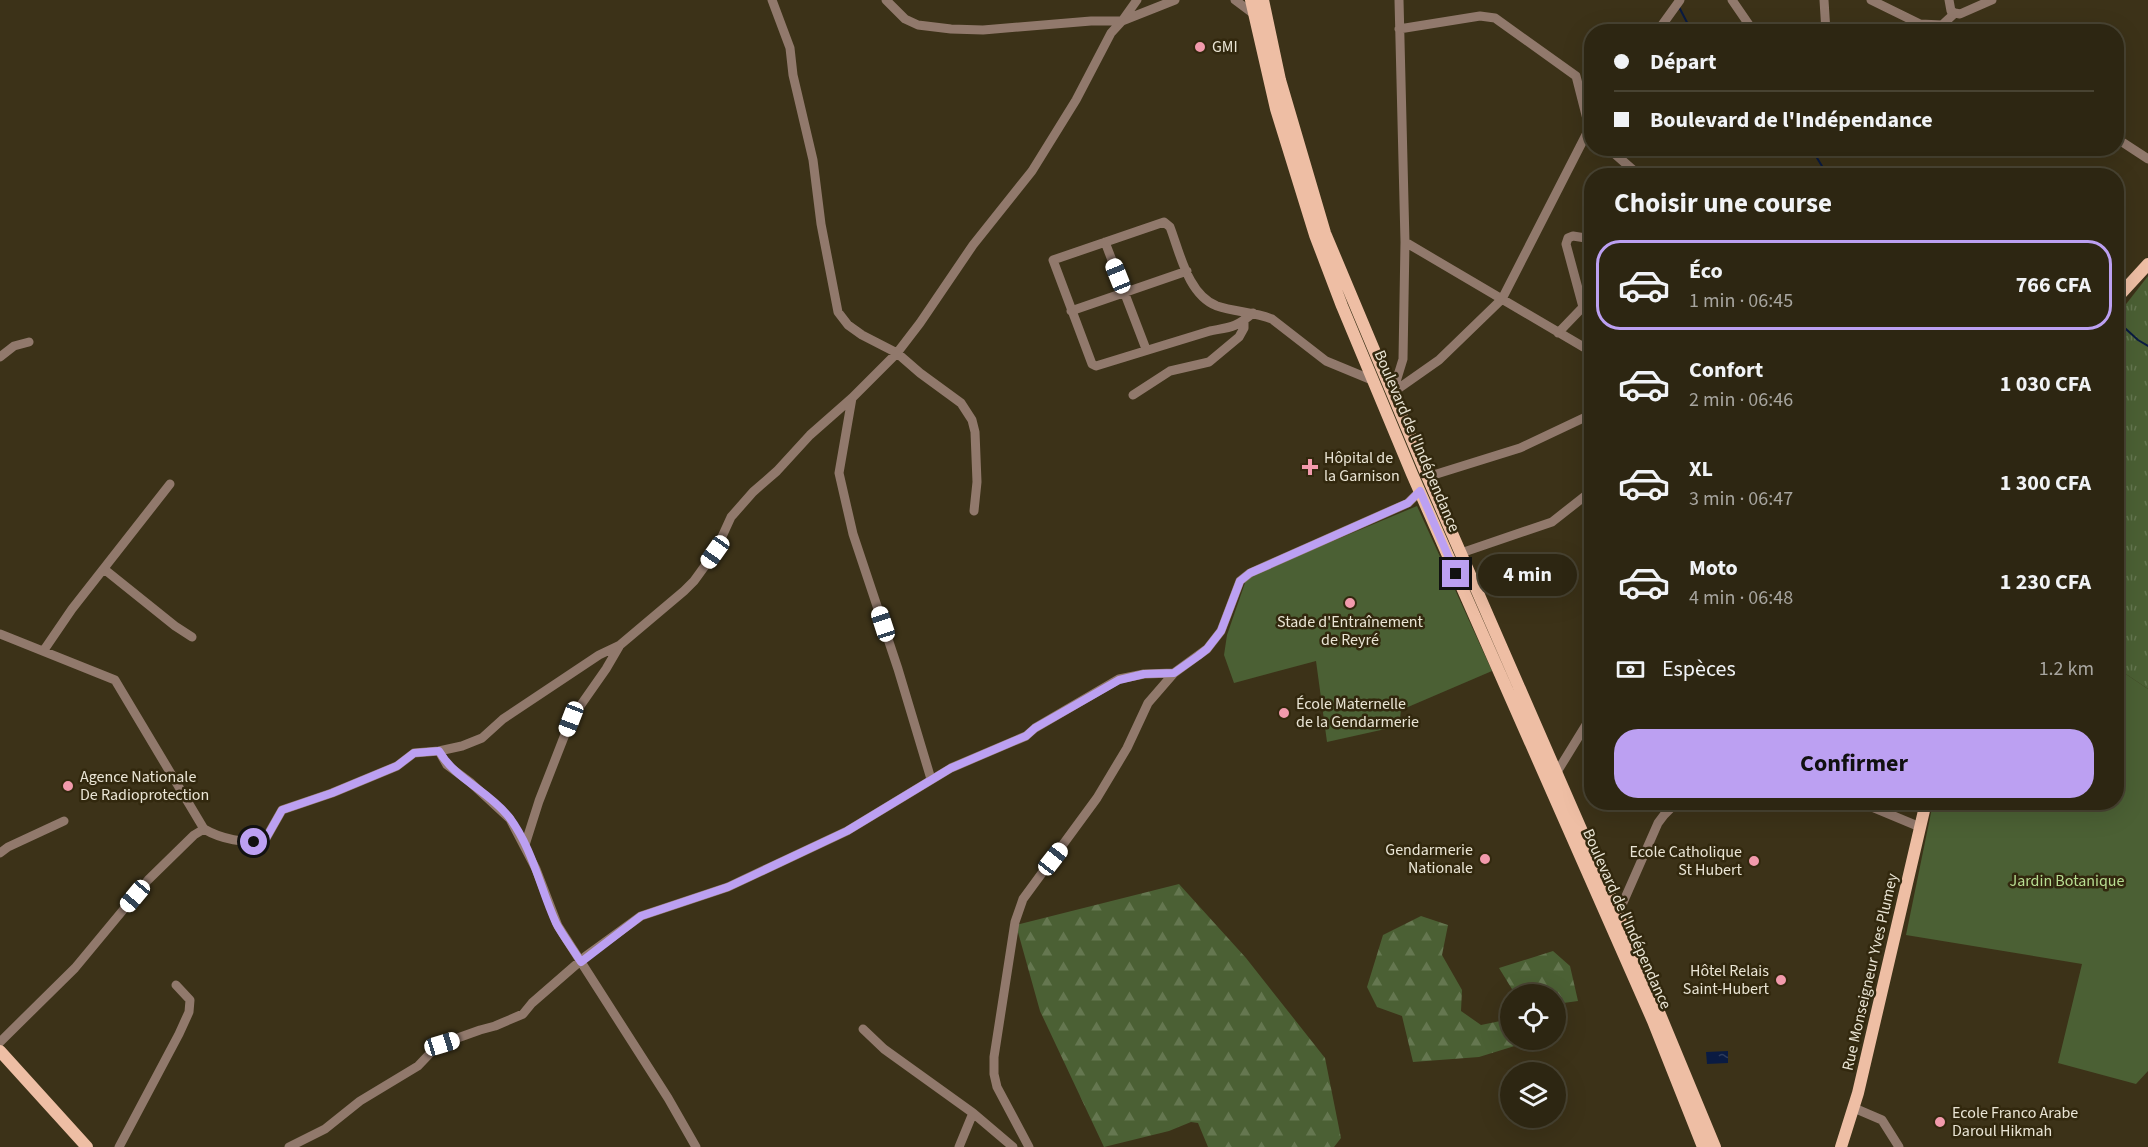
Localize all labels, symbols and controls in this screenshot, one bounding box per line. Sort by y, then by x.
place label: GMI [1212,36,1238,58]
marker: GMI [1193,40,1207,54]
text: Départ [1650,46,1717,78]
text: Boulevard de l'Indépendance [1650,104,1933,136]
text: Choisir une course [1614,184,1832,223]
text: Éco [1689,255,1723,287]
car [1103,256,1133,296]
icon: car [1617,258,1671,312]
text: 766 CFA [2016,269,2091,301]
text: 1 min · 06:45 [1689,287,1793,315]
street label: Boulevard de l'Indépendance [1369,347,1465,535]
text: Confort [1689,354,1763,386]
icon: car [1617,357,1671,411]
text: 1 030 CFA [2000,368,2091,400]
text: 2 min · 06:46 [1689,386,1793,414]
place label: Hôpital de la Garnison [1324,447,1400,487]
text: XL [1689,453,1713,485]
icon: car [1617,456,1671,510]
marker: Hôpital de la Garnison [1301,458,1319,476]
text: 1 300 CFA [2000,467,2091,499]
text: 3 min · 06:47 [1689,485,1793,513]
car [697,532,733,572]
text: Moto [1689,552,1738,584]
callout: 4 min [1477,553,1576,595]
icon: car [1617,555,1671,609]
route end [1442,560,1469,587]
text: 4 min [1503,561,1552,589]
text: 1 230 CFA [2000,566,2091,598]
text: 4 min · 06:48 [1689,584,1793,612]
marker: Stade d'Entraînement de Reyré [1343,596,1357,610]
car [869,604,897,644]
place label: Stade d'Entraînement de Reyré [1277,611,1424,651]
icon: cash [1614,653,1647,686]
text: Espèces [1662,653,1736,685]
text: 1.2 km [2039,655,2094,683]
place label: École Maternelle de la Gendarmerie [1296,693,1419,733]
car [556,699,586,739]
marker: École Maternelle de la Gendarmerie [1277,706,1291,720]
button: Confirmer [1614,729,2094,798]
place label: Agence Nationale De Radioprotection [80,766,209,806]
marker: Agence Nationale De Radioprotection [61,779,75,793]
street label: Boulevard de l'Indépendance [1577,825,1677,1013]
route start [240,828,267,855]
car [1035,839,1071,879]
place label: Gendarmerie Nationale [1385,839,1473,879]
place label: Ecole Catholique St Hubert [1630,841,1743,881]
marker: Gendarmerie Nationale [1478,852,1492,866]
marker: Ecole Catholique St Hubert [1747,854,1761,868]
park label: Jardin Botanique [2009,870,2125,892]
street label: Rue Monseigneur Yves Plumey [1837,871,1904,1073]
car [117,876,153,916]
place label: Hôtel Relais Saint-Hubert [1683,960,1770,1000]
marker: Hôtel Relais Saint-Hubert [1774,973,1788,987]
map controls [1500,984,1566,1128]
button: locate [1500,984,1566,1050]
car [422,1030,462,1058]
button: layers [1500,1062,1566,1128]
place label: Ecole Franco Arabe Daroul Hikmah [1952,1102,2078,1142]
marker: Ecole Franco Arabe Daroul Hikmah [1933,1115,1947,1129]

